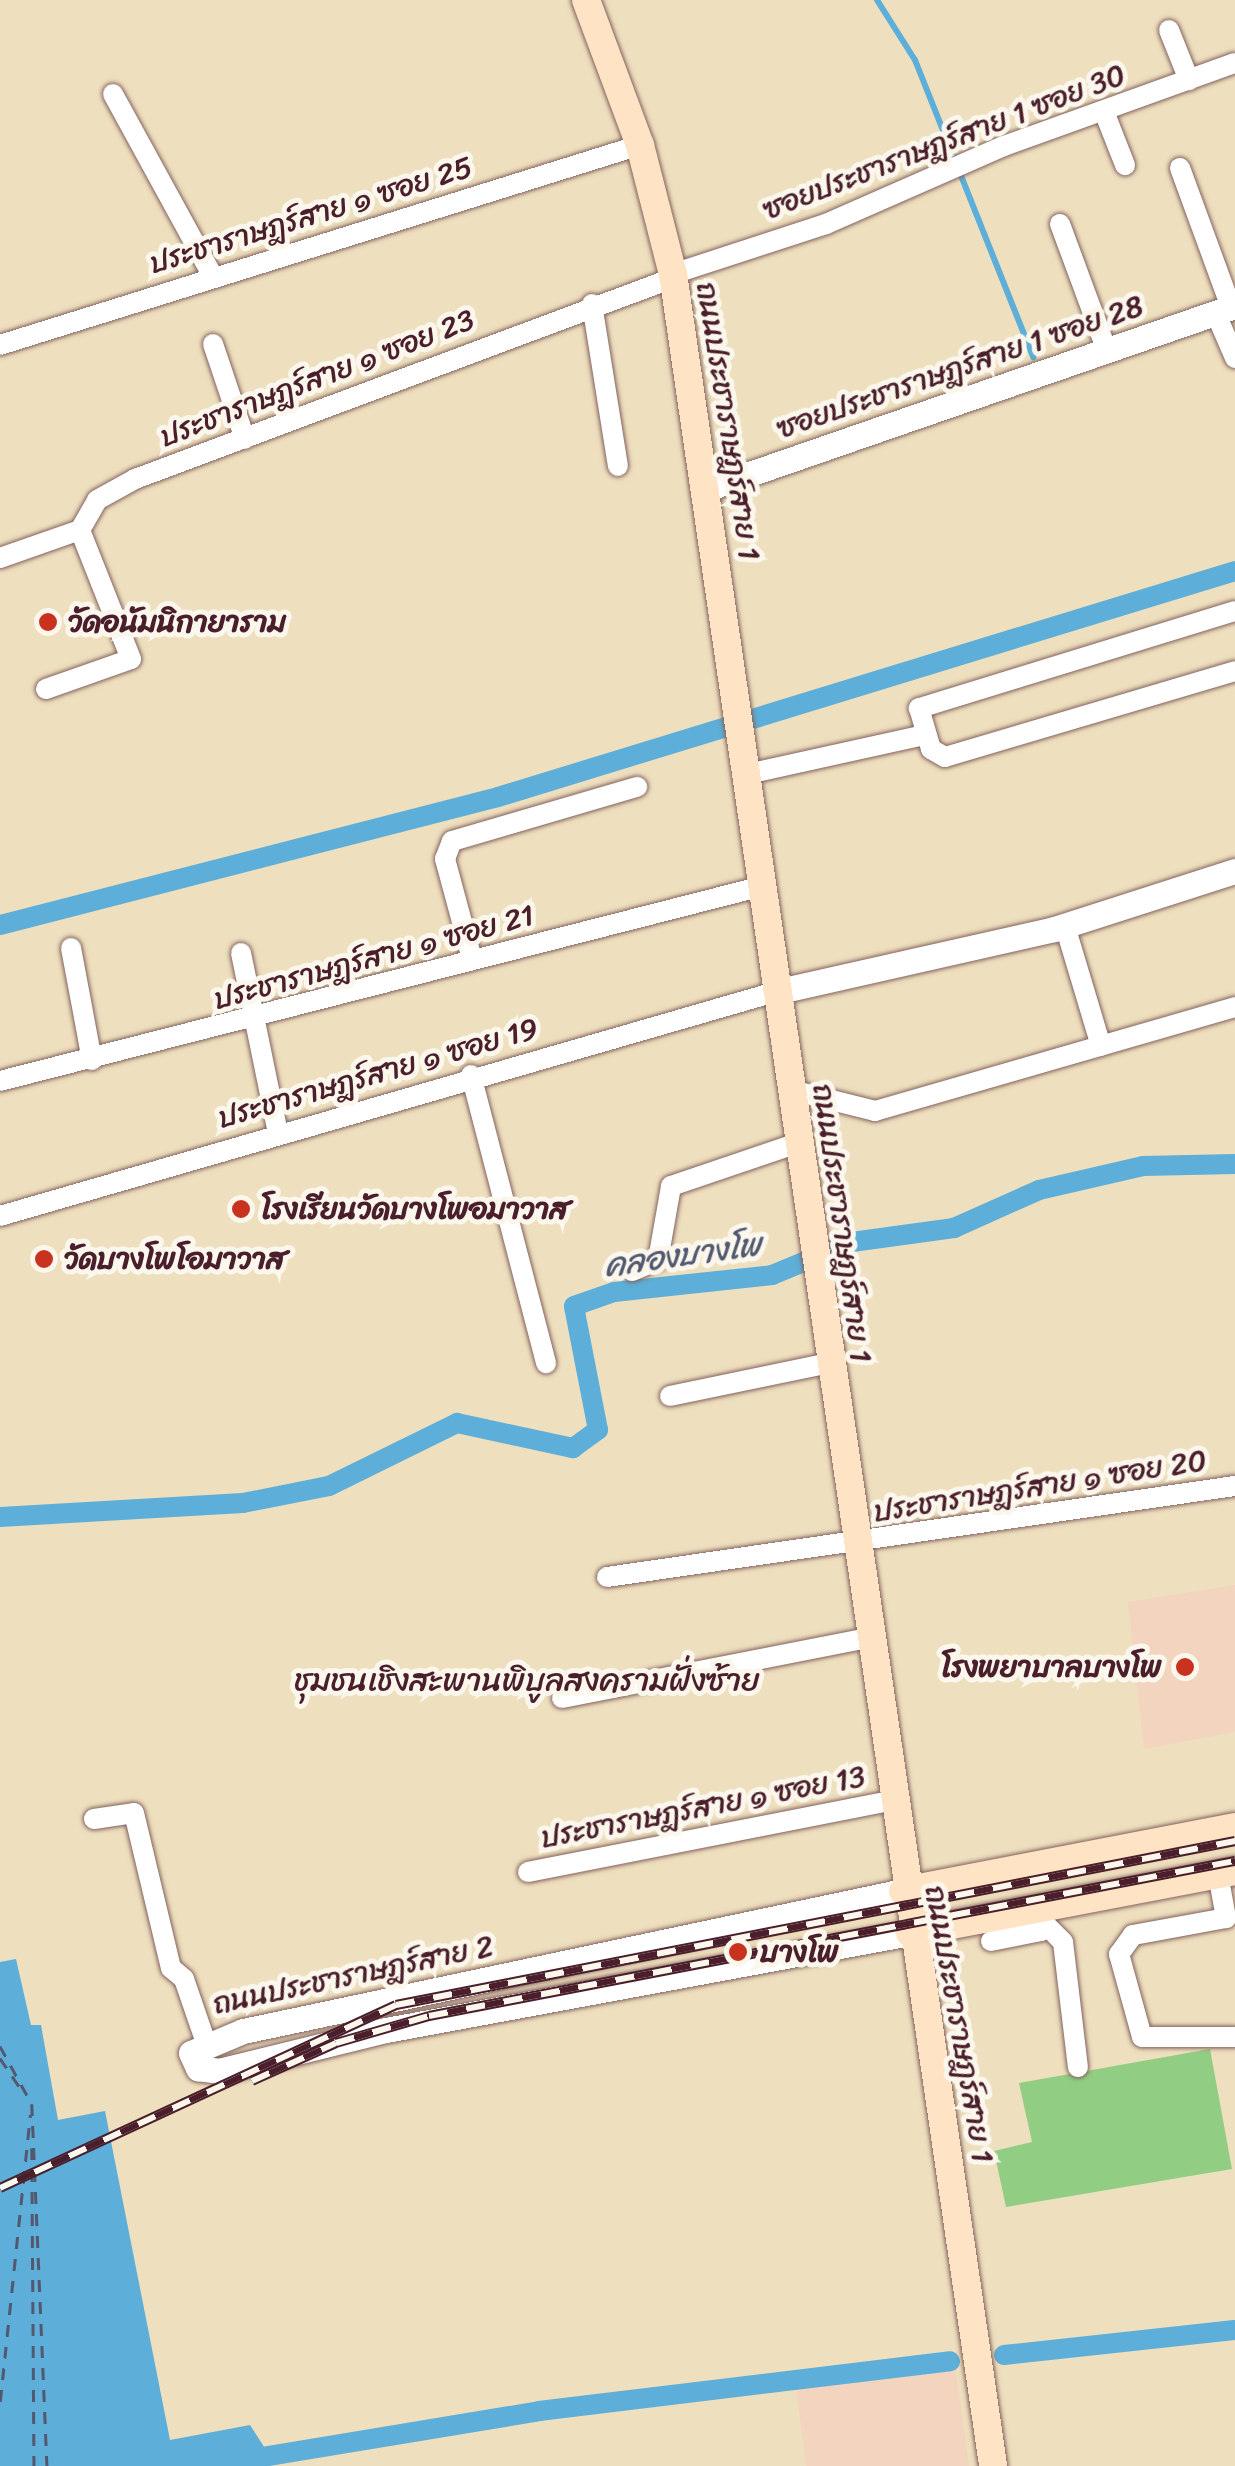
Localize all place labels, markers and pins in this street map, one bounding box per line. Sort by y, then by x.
place label: วัดอนัมนิกายาราม [68,604,286,640]
marker: วัดอนัมนิกายาราม [37,611,59,633]
place label: โรงเรียนวัดบางโพอมาวาส [261,1191,568,1227]
marker: โรงเรียนวัดบางโพอมาวาส [230,1198,252,1220]
place label: วัดบางโพโอมาวาส [64,1241,285,1277]
marker: วัดบางโพโอมาวาส [33,1248,55,1270]
place label: โรงพยาบาลบางโพ [941,1649,1162,1685]
marker: โรงพยาบาลบางโพ [1172,1654,1198,1680]
place label: บางโพ [760,1934,839,1970]
marker: บางโพ [725,1939,751,1965]

